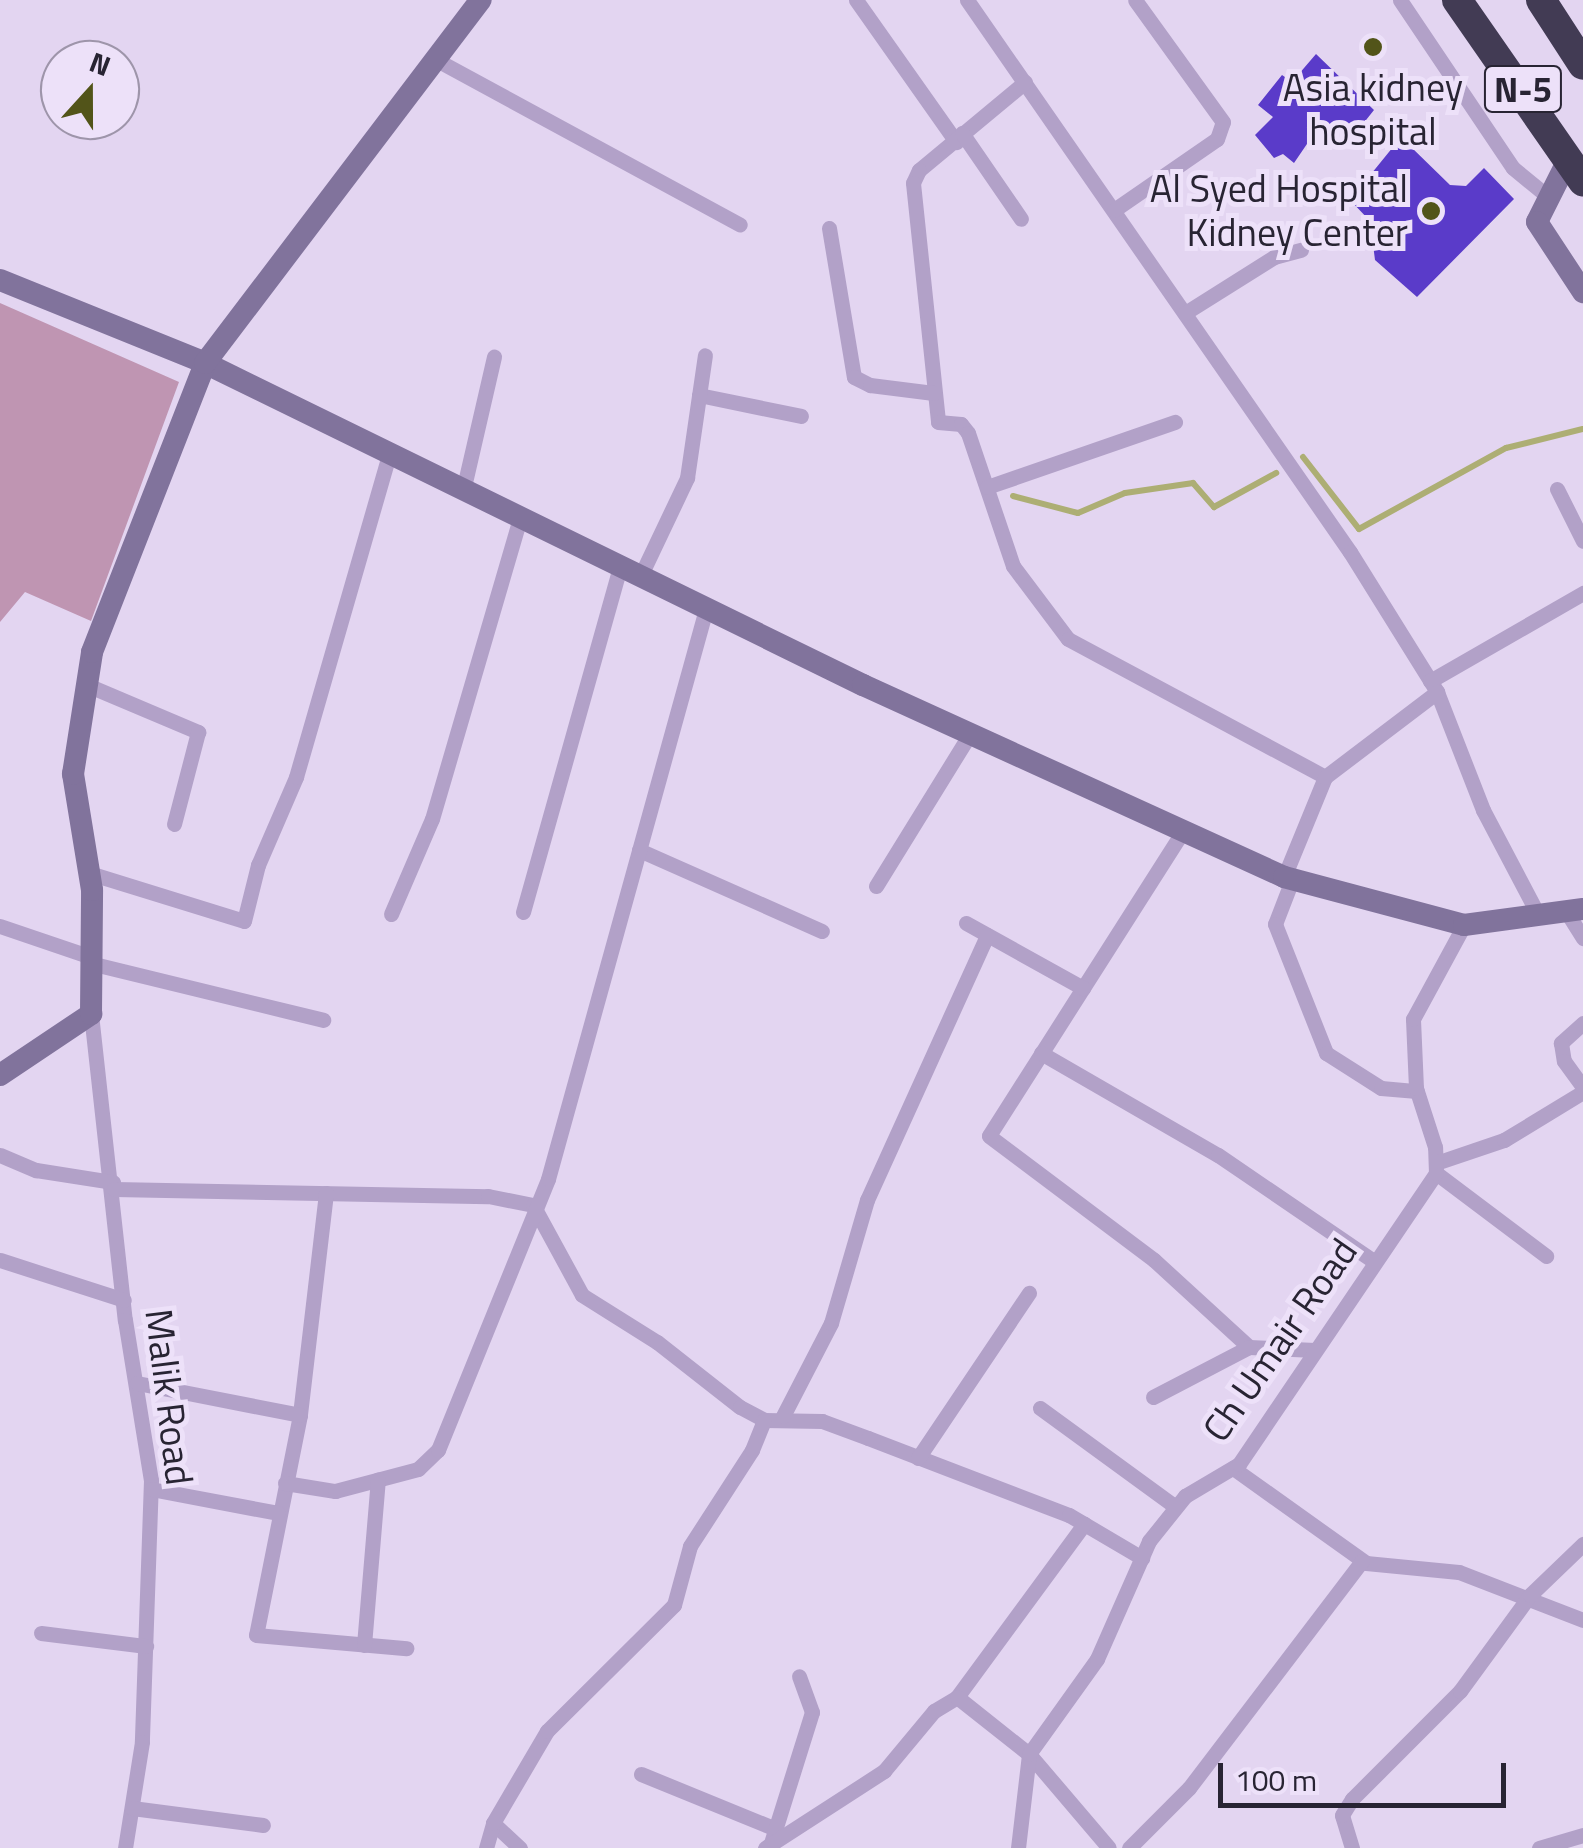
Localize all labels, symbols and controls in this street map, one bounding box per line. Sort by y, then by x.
marker: Asia kidney hospital [1360,34,1386,60]
north arrow [40,40,140,140]
text: N [83,40,117,87]
road number: N-5 [1483,59,1563,119]
place label: Asia kidney hospital [1283,65,1463,154]
place label: Al Syed Hospital Kidney Center [1150,166,1408,255]
marker: Al Syed Hospital Kidney Center [1418,198,1444,224]
street label: Ch Umair Road [1193,1230,1367,1450]
street label: Malik Road [136,1306,202,1488]
scale bar [1223,1743,1510,1805]
text: 100 m [1235,1757,1317,1803]

